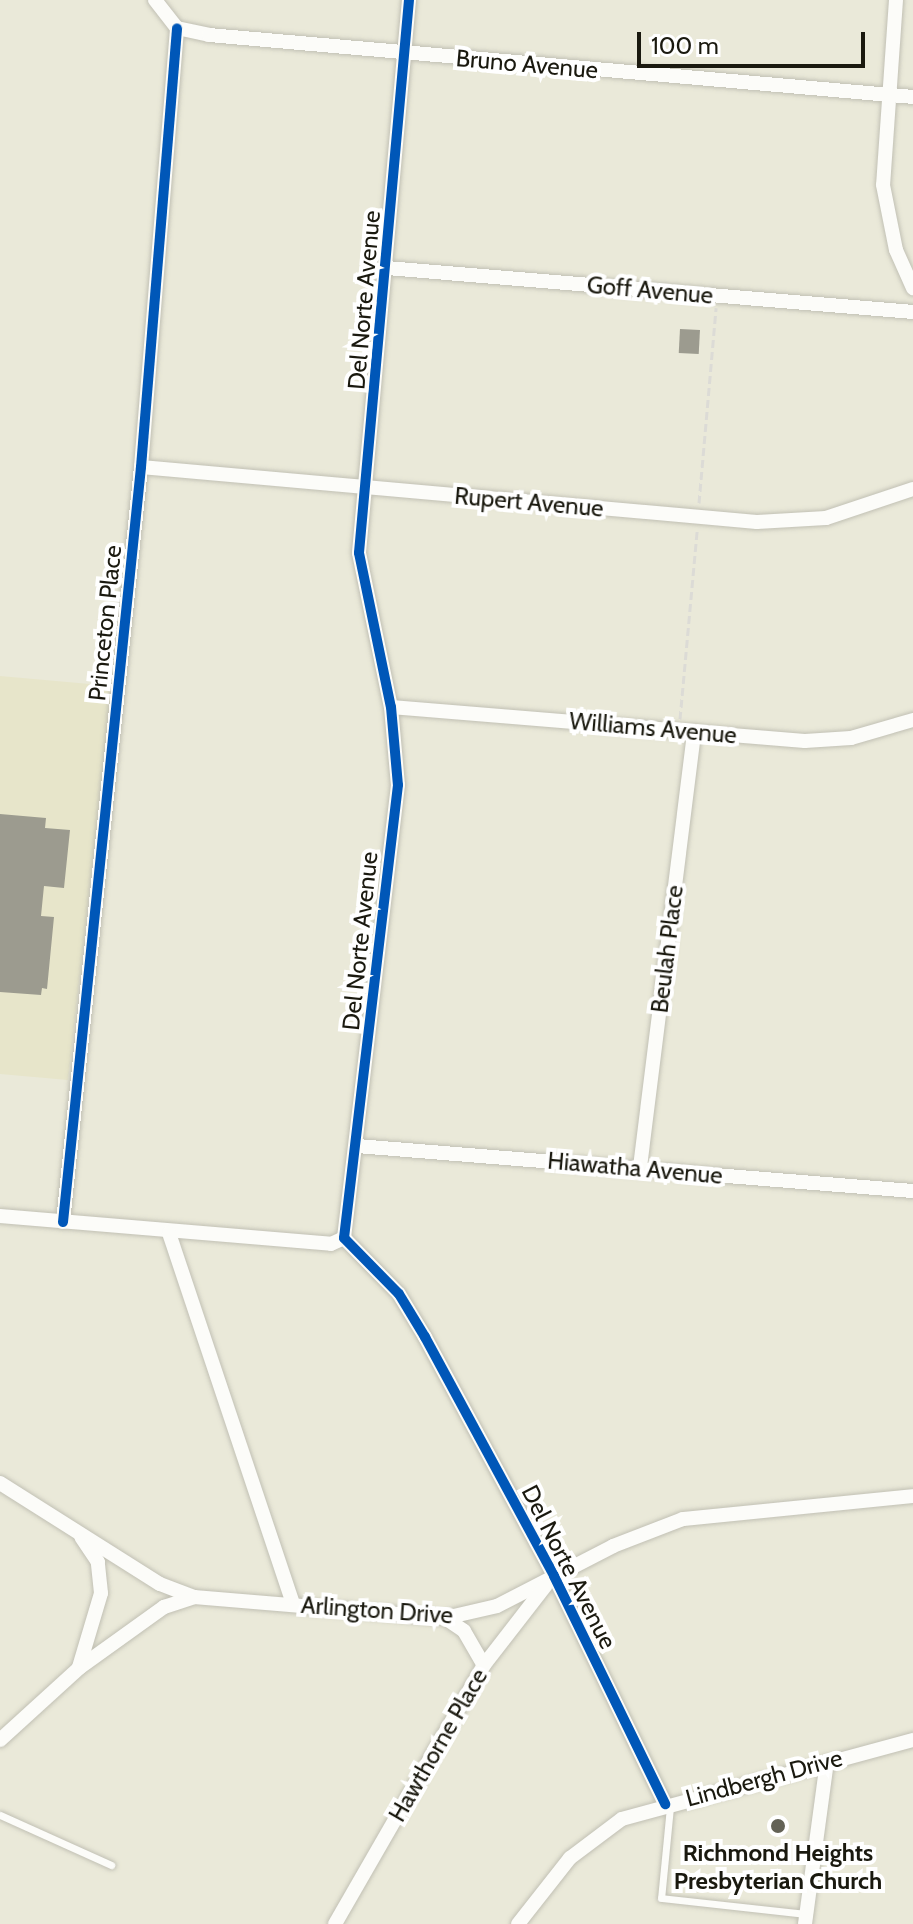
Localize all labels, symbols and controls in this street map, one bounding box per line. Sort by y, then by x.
scale bar [641,16,869,66]
text: 100 m [651,31,719,60]
street label: Bruno Avenue [455,43,599,85]
street label: Del Norte Avenue [342,209,386,391]
street label: Goff Avenue [586,270,714,310]
street label: Rupert Avenue [453,481,605,523]
street label: Princeton Place [83,544,127,702]
street label: Williams Avenue [568,706,738,750]
street label: Del Norte Avenue [336,850,384,1032]
street label: Beulah Place [645,883,689,1015]
street label: Hiawatha Avenue [546,1146,724,1190]
street label: Del Norte Avenue [515,1480,623,1654]
street label: Arlington Drive [300,1590,454,1630]
street label: Hawthorne Place [383,1663,493,1827]
street label: Lindbergh Drive [682,1743,846,1813]
marker: Richmond Heights Presbyterian Church [769,1817,787,1835]
place label: Richmond Heights Presbyterian Church [674,1839,882,1895]

